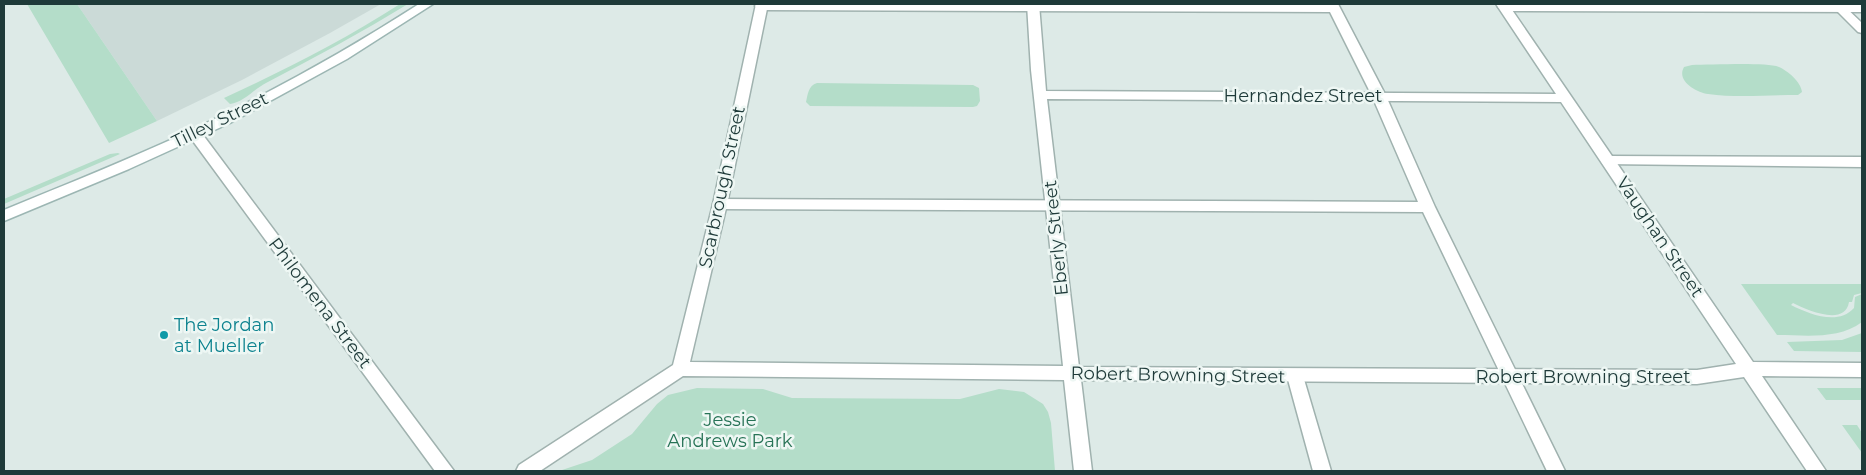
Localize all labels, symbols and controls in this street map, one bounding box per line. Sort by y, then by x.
street label: Hernandez Street [1224,85,1382,107]
street label: Tilley Street [168,87,272,153]
street label: Scarbrough Street [694,104,750,270]
street label: Vaughan Street [1612,173,1708,301]
street label: Eberly Street [1039,179,1073,297]
street label: Philomena Street [264,233,376,373]
place label: The Jordan at Mueller [174,314,274,357]
marker: The Jordan at Mueller [158,329,170,341]
street label: Robert Browning Street [1070,362,1286,388]
street label: Robert Browning Street [1476,366,1690,388]
park label: Jessie Andrews Park [667,409,793,452]

